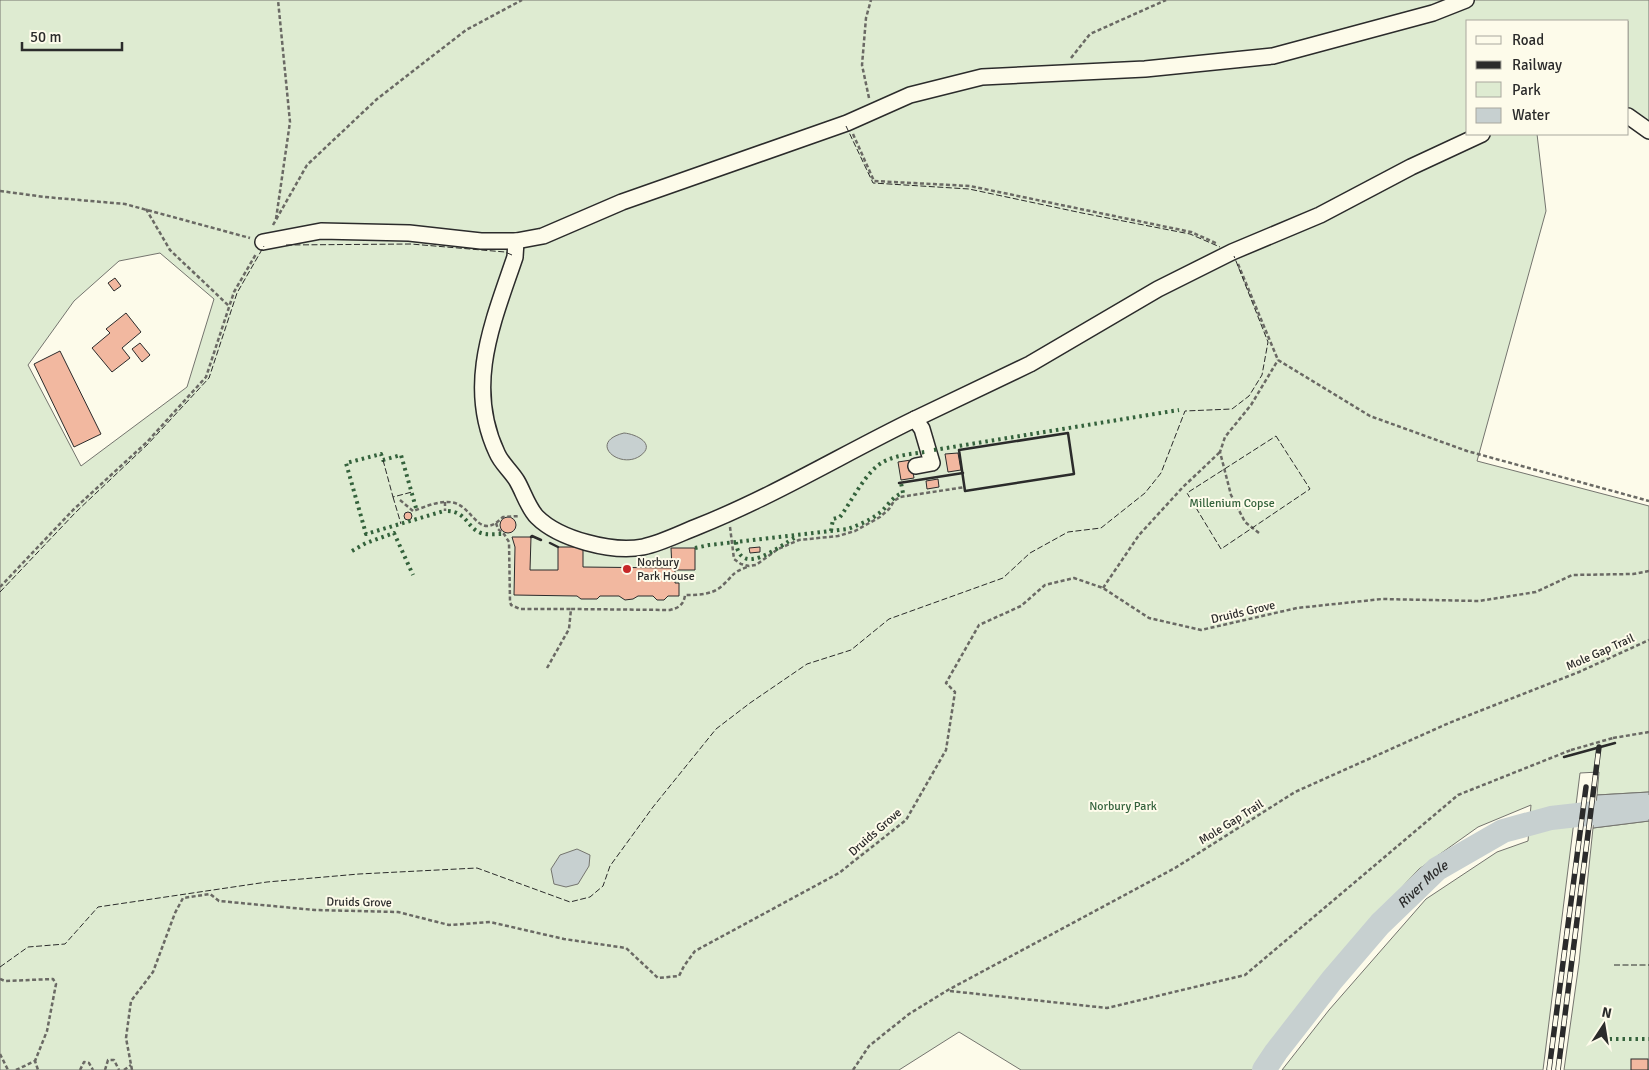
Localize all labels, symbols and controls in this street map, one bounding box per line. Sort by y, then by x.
scale bar [22,20,122,52]
legend [1466,20,1629,135]
text: 50 m [30,28,61,46]
text: Road [1512,31,1544,49]
text: Railway [1512,56,1562,74]
text: Park [1512,81,1541,99]
text: Water [1512,106,1550,124]
park label: Millenium Copse [1189,496,1275,511]
place label: Norbury Park House [637,555,695,584]
marker: Norbury Park House [621,563,633,575]
street label: Druids Grove [1209,598,1277,627]
street label: Mole Gap Trail [1564,631,1637,674]
street label: Mole Gap Trail [1196,796,1267,848]
park label: Norbury Park [1089,799,1157,814]
street label: Druids Grove [846,805,905,860]
water label: River Mole [1394,856,1452,912]
street label: Druids Grove [326,894,392,911]
north arrow [1579,1000,1629,1050]
text: N [1600,1003,1613,1022]

